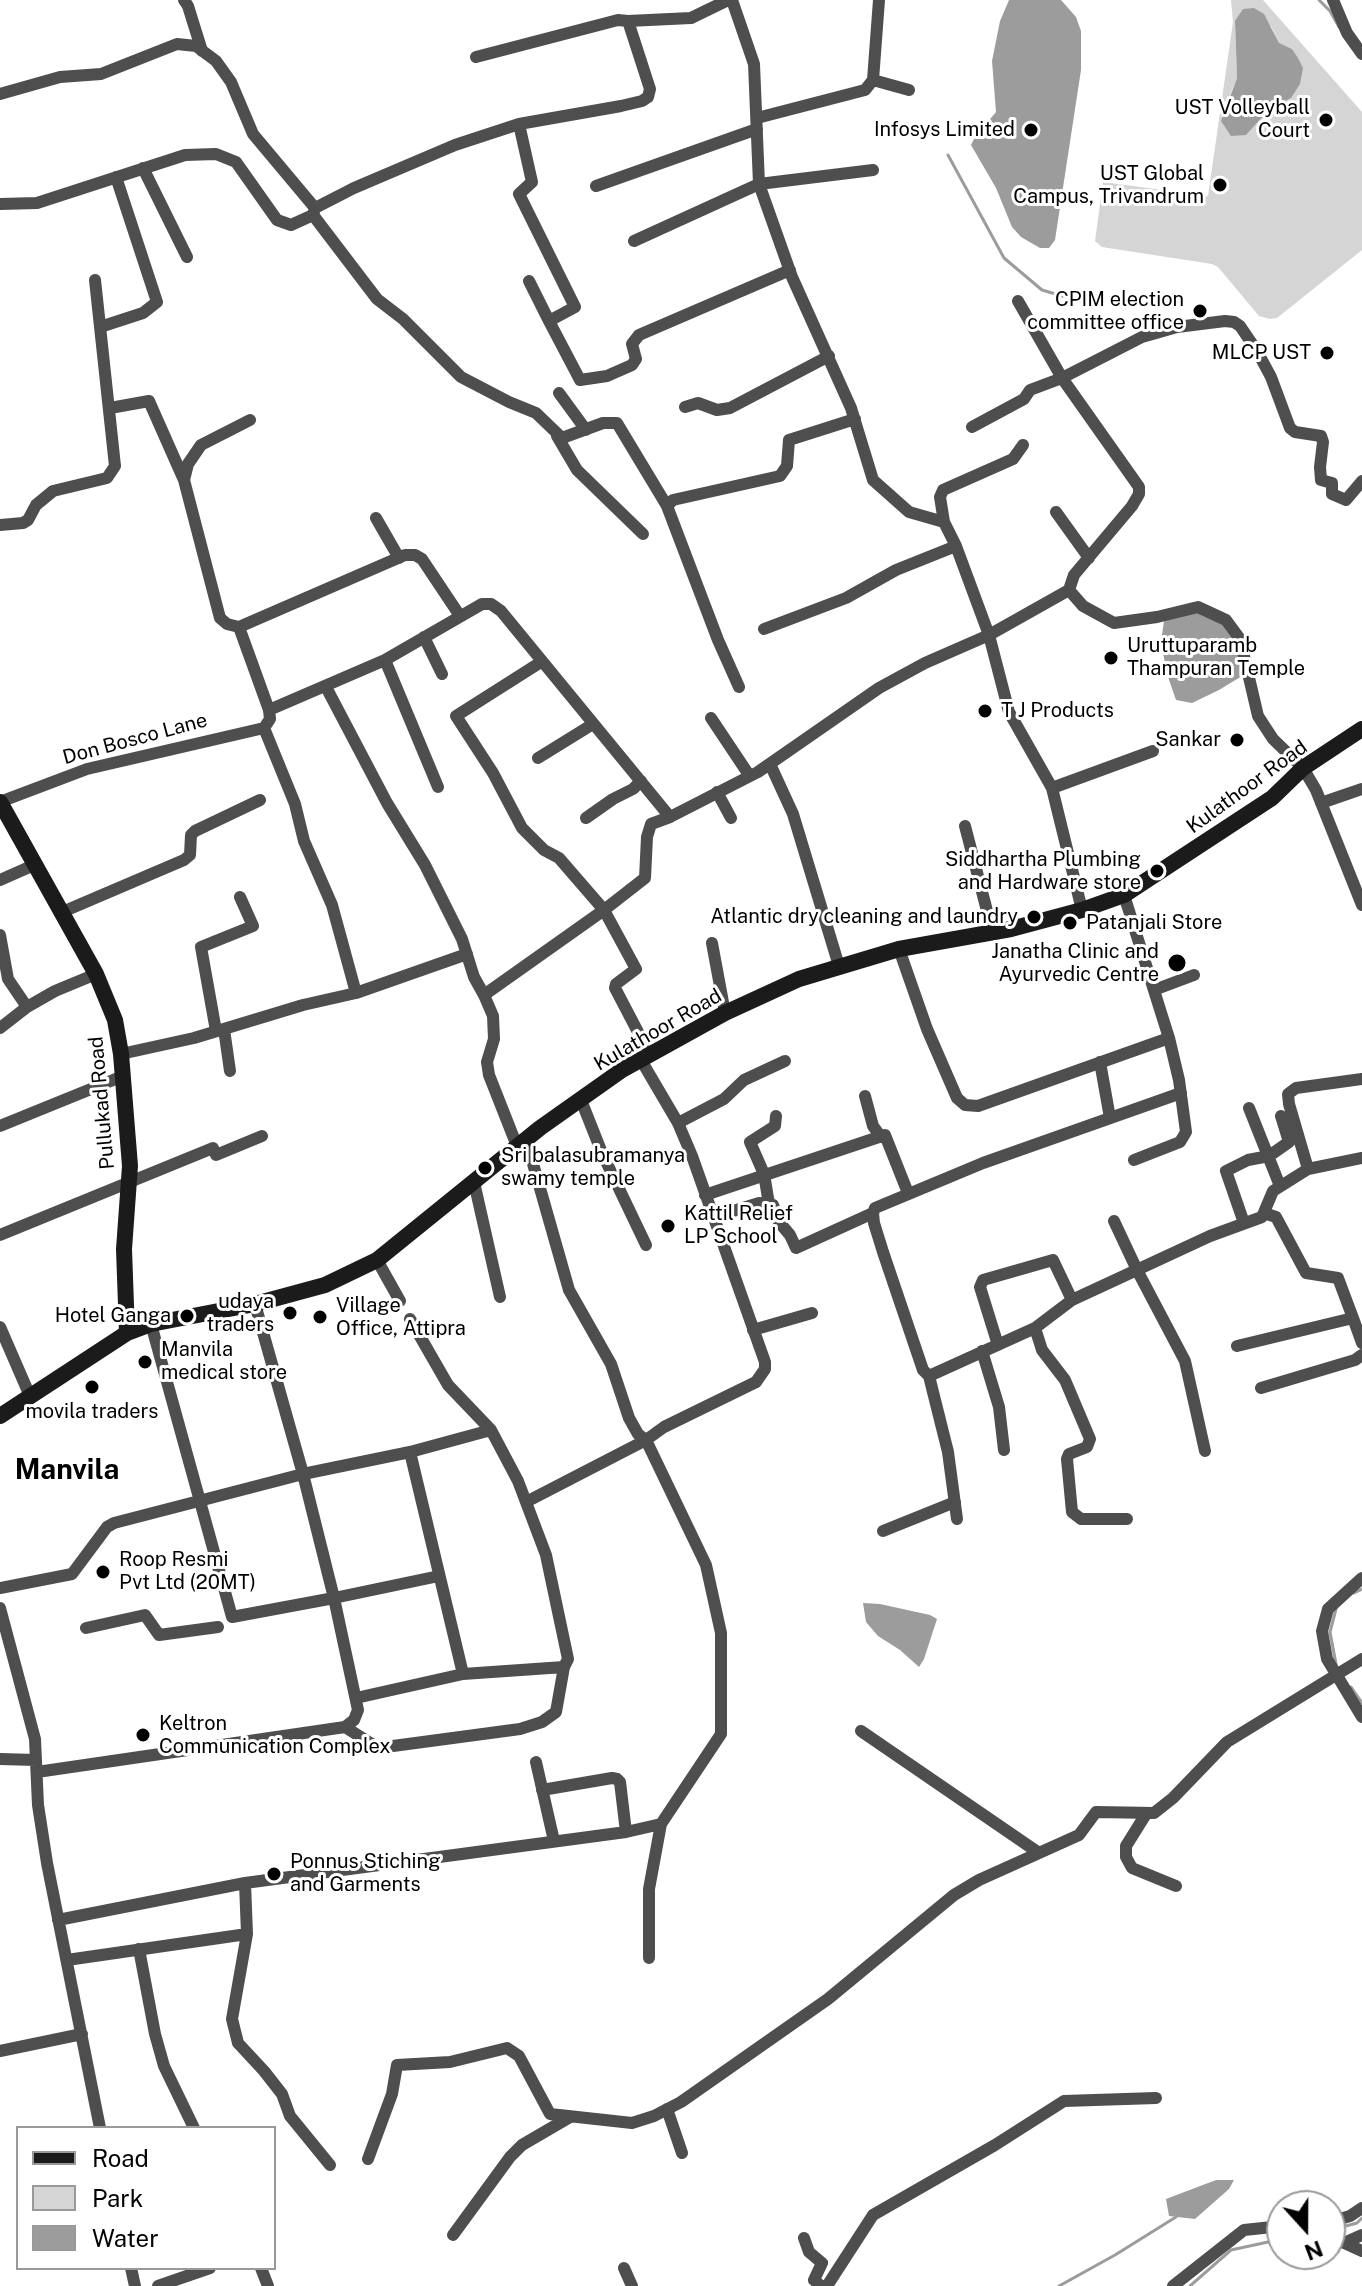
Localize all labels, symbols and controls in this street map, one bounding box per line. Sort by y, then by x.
place label: UST Volleyball Court [1174,96,1310,143]
marker: UST Volleyball Court [1317,111,1335,129]
place label: Infosys Limited [874,118,1015,142]
marker: Infosys Limited [1022,121,1040,139]
place label: UST Global Campus, Trivandrum [1013,162,1204,209]
marker: UST Global Campus, Trivandrum [1211,176,1229,194]
place label: CPIM election committee office [1027,288,1184,335]
marker: CPIM election committee office [1191,302,1209,320]
place label: MLCP UST [1212,341,1311,365]
marker: MLCP UST [1318,344,1336,362]
place label: Uruttuparamb Thampuran Temple [1127,634,1305,681]
marker: Uruttuparamb Thampuran Temple [1102,649,1120,667]
place label: T J Products [1001,699,1114,723]
marker: T J Products [976,702,994,720]
street label: Don Bosco Lane [60,708,210,770]
place label: Sankar [1155,728,1221,752]
marker: Sankar [1228,731,1246,749]
street label: Kulathoor Road [1182,735,1312,839]
place label: Siddhartha Plumbing and Hardware store [945,848,1141,895]
marker: Siddhartha Plumbing and Hardware store [1148,862,1166,880]
place label: Atlantic dry cleaning and laundry [710,905,1018,929]
marker: Atlantic dry cleaning and laundry [1025,908,1043,926]
place label: Patanjali Store [1086,911,1222,935]
marker: Patanjali Store [1061,914,1079,932]
place label: Janatha Clinic and Ayurvedic Centre [991,940,1159,987]
marker: Janatha Clinic and Ayurvedic Centre [1166,952,1188,974]
street label: Kulathoor Road [590,984,726,1076]
street label: Pullukad Road [84,1035,120,1171]
place label: Sri balasubramanya swamy temple [501,1144,685,1191]
marker: Sri balasubramanya swamy temple [476,1159,494,1177]
place label: Kattil Relief LP School [684,1202,793,1249]
marker: Kattil Relief LP School [659,1217,677,1235]
place label: udaya traders [207,1290,274,1337]
place label: Village Office, Attipra [336,1294,466,1341]
place label: Hotel Ganga [55,1304,171,1328]
marker: udaya traders [281,1304,299,1322]
marker: Hotel Ganga [178,1307,196,1325]
marker: Village Office, Attipra [311,1308,329,1326]
place label: Manvila medical store [161,1338,287,1385]
marker: Manvila medical store [136,1353,154,1371]
marker: movila traders [83,1378,101,1396]
place label: movila traders [26,1400,158,1424]
district label: Manvila [15,1453,119,1487]
place label: Roop Resmi Pvt Ltd (20MT) [119,1548,256,1595]
marker: Roop Resmi Pvt Ltd (20MT) [94,1563,112,1581]
place label: Keltron Communication Complex [159,1712,390,1759]
marker: Keltron Communication Complex [134,1726,152,1744]
place label: Ponnus Stiching and Garments [290,1850,441,1897]
marker: Ponnus Stiching and Garments [265,1865,283,1883]
legend [16,2126,276,2270]
text: Road [92,2144,149,2172]
text: Park [92,2184,143,2212]
north arrow [1266,2190,1346,2270]
text: Water [92,2224,159,2252]
text: N [1301,2235,1327,2266]

